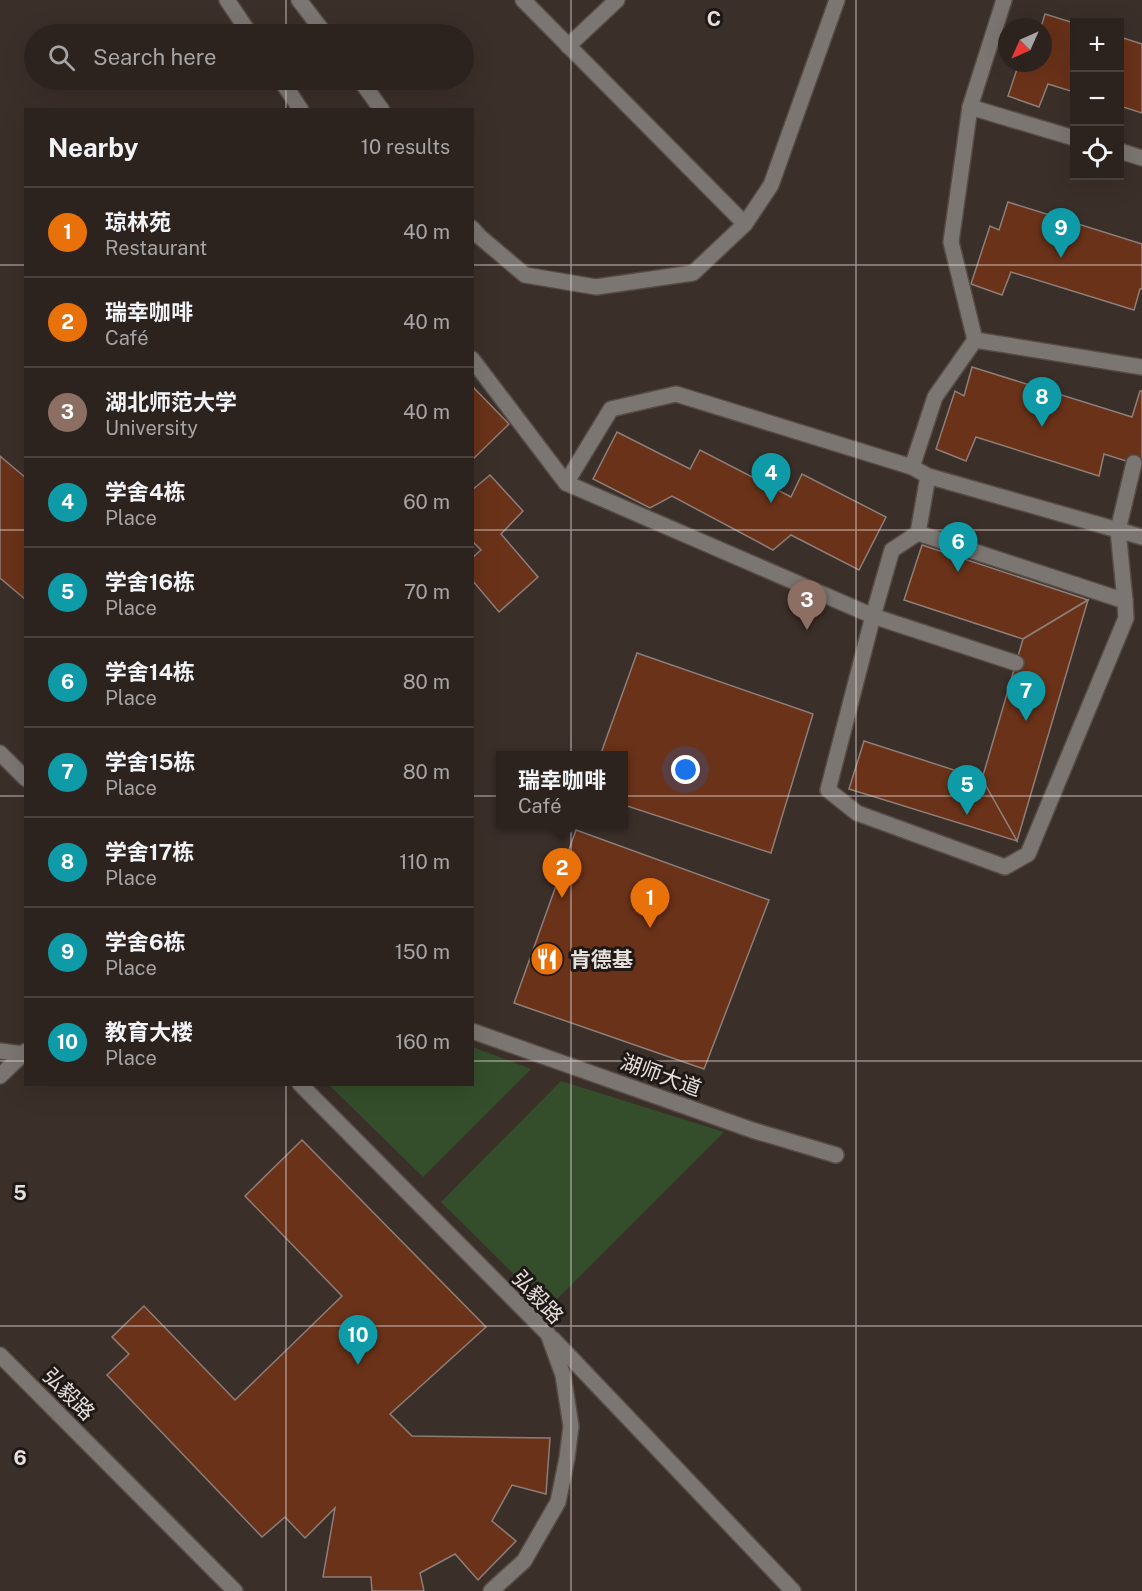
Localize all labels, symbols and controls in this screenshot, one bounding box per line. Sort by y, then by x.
text: C [707,7,721,31]
north arrow [998,18,1052,72]
map controls [1070,18,1124,180]
button: + [1070,18,1124,72]
search box [24,24,474,90]
icon: search [45,41,78,74]
text: Search here [93,44,217,70]
button: − [1070,72,1124,126]
button: locate [1070,126,1124,180]
text: Nearby [48,132,138,163]
text: 10 results [361,135,450,159]
pin: 9 [1042,208,1080,258]
text: 琼林苑 [105,209,171,235]
text: 1 [63,220,72,244]
text: 40 m [403,220,450,244]
text: Restaurant [105,236,207,260]
text: 瑞幸咖啡 [105,299,193,325]
text: 2 [61,310,74,334]
text: 40 m [403,310,450,334]
text: Café [105,326,148,350]
pin: 8 [1022,378,1062,427]
text: 湖北师范大学 [105,389,237,415]
text: 3 [61,400,74,424]
text: 40 m [403,400,450,424]
text: University [105,416,198,440]
pin: 4 [752,454,790,503]
text: 学舍4栋 [105,479,185,505]
text: 4 [61,490,74,514]
text: 60 m [403,490,450,514]
text: Place [105,506,157,530]
pin: 6 [938,522,978,572]
text: 学舍16栋 [105,569,195,595]
text: 5 [61,580,74,604]
text: 70 m [404,580,450,604]
pin: 3 [788,580,826,630]
text: Place [105,596,157,620]
text: 学舍14栋 [105,659,195,685]
text: 6 [61,670,74,694]
text: 80 m [403,670,450,694]
pin: 7 [1006,672,1046,721]
text: Place [105,686,157,710]
text: 学舍15栋 [105,749,195,775]
popup [496,751,628,829]
your location [671,755,700,784]
text: 7 [61,760,74,784]
text: 80 m [403,760,450,784]
pin: 5 [948,766,986,815]
text: 瑞幸咖啡 [518,767,606,793]
text: Place [105,776,157,800]
text: Café [518,794,561,818]
text: 学舍17栋 [105,839,194,865]
pin: 2 [542,848,582,898]
text: 8 [61,850,74,874]
text: 110 m [399,850,450,874]
text: Place [105,866,157,890]
pin: 1 [630,878,670,928]
text: 学舍6栋 [105,929,186,955]
text: 9 [61,940,74,964]
text: 150 m [395,940,450,964]
restaurant icon: 肯德基 [529,941,565,977]
place label: 肯德基 [570,947,633,972]
text: Place [105,956,157,980]
text: 教育大楼 [105,1019,193,1045]
text: 10 [57,1030,78,1054]
text: 160 m [395,1030,450,1054]
text: Place [105,1046,157,1070]
street label: 湖师大道 [617,1049,705,1101]
text: 5 [13,1181,27,1205]
street label: 弘毅路 [507,1265,569,1329]
pin: 10 [338,1316,378,1365]
street label: 弘毅路 [38,1363,100,1425]
text: 6 [13,1446,27,1470]

